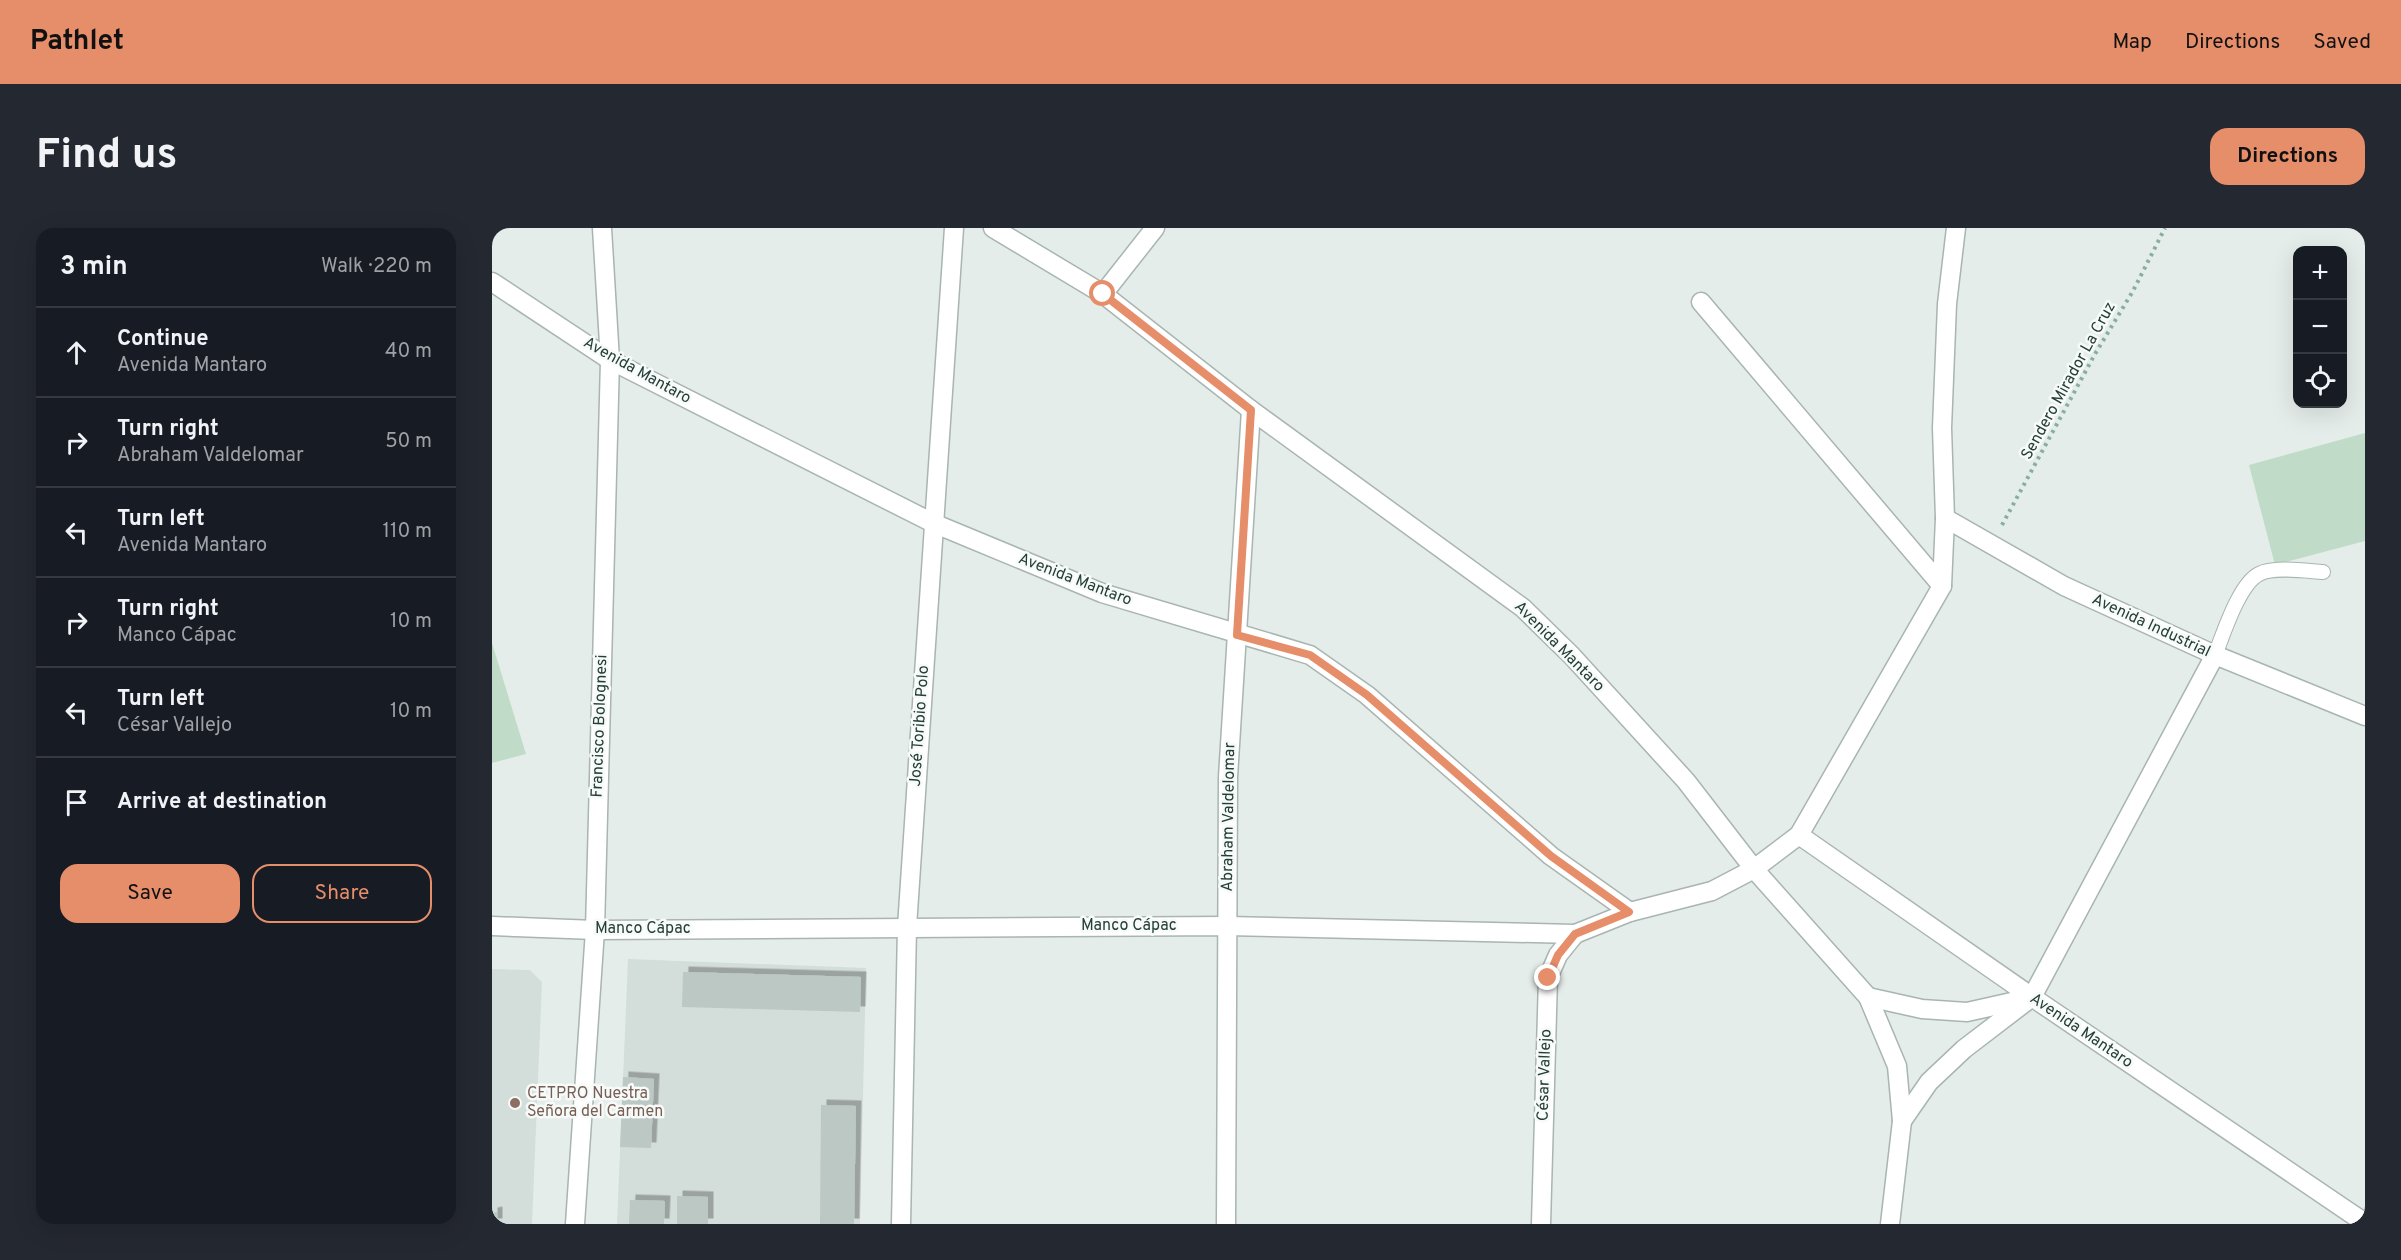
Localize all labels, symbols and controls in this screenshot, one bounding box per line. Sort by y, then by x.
text: Pathlet [30,24,124,60]
text: Map [2112,29,2152,56]
text: Directions [2185,29,2280,56]
text: Saved [2313,29,2371,56]
button: Directions [2210,128,2365,185]
text: Find us [36,130,177,183]
map controls [2293,246,2347,408]
button: + [2293,246,2347,300]
text: 3 min [60,251,128,284]
text: Walk · 220 m [321,254,432,280]
route start [1089,280,1115,306]
street label: Sendero Mirador La Cruz [2017,299,2121,463]
button: − [2293,300,2347,354]
text: Continue [117,326,208,353]
street label: Avenida Mantaro [580,333,694,409]
icon: ahead [60,336,93,369]
text: 40 m [385,339,432,365]
text: Avenida Mantaro [117,353,267,379]
button: locate [2293,354,2347,408]
text: Turn right [117,416,219,443]
icon: right [60,426,93,459]
text: 50 m [385,429,432,455]
text: Abraham Valdelomar [117,443,304,469]
text: Turn left [117,506,205,533]
icon: left [60,516,93,549]
text: 110 m [383,519,432,545]
text: Avenida Mantaro [117,533,267,559]
street label: Avenida Mantaro [1015,549,1135,611]
street label: Avenida Industrial [2089,590,2213,662]
text: Turn right [117,596,219,623]
street label: Avenida Mantaro [1509,597,1609,697]
icon: right [60,606,93,639]
text: 10 m [390,609,432,635]
text: Manco Cápac [117,623,237,649]
street label: Francisco Bolognesi [588,654,612,798]
street label: José Toribio Polo [906,665,934,787]
text: Turn left [117,686,205,713]
icon: left [60,696,93,729]
text: 10 m [390,699,432,725]
text: César Vallejo [117,713,232,739]
street label: Abraham Valdelomar [1218,742,1240,892]
icon: arrive [60,786,93,819]
text: Arrive at destination [117,789,327,816]
button: Save [60,864,240,923]
button: Share [252,864,432,923]
street label: Manco Cápac [1081,916,1177,936]
street label: Manco Cápac [595,919,691,939]
route end [1534,964,1560,990]
street label: Avenida Mantaro [2026,989,2136,1073]
street label: César Vallejo [1533,1029,1557,1121]
place label: CETPRO Nuestra Señora del Carmen [527,1084,663,1122]
marker: CETPRO Nuestra Señora del Carmen [508,1096,522,1110]

